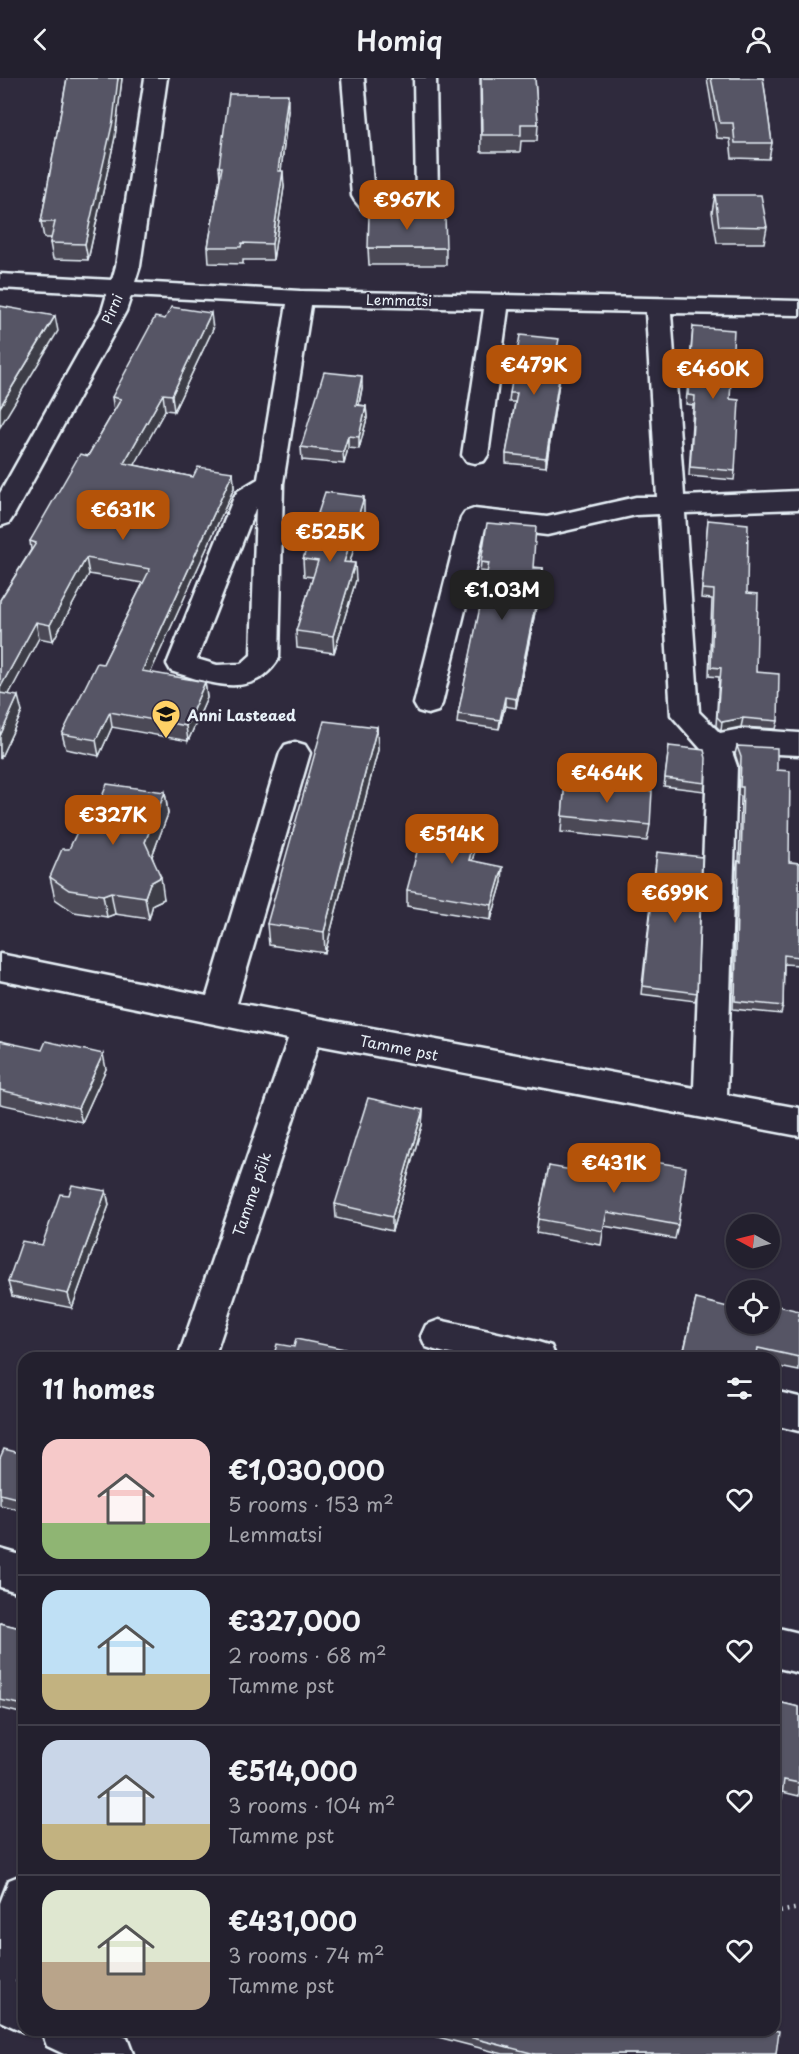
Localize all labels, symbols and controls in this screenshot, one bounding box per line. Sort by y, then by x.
text: Homiq [357,19,442,60]
icon: back [24,23,57,56]
icon: person [742,23,775,56]
pin: €967K [365,180,449,231]
text: €967K [373,184,441,214]
street label: Lemmatsi [366,289,432,311]
street label: Pirni [96,290,128,328]
pin: €479K [492,345,576,396]
text: €479K [500,349,568,379]
pin: €460K [671,349,755,400]
text: €460K [676,353,750,383]
pin: €631K [81,490,165,541]
text: €631K [91,494,155,524]
pin: €525K [288,512,372,563]
text: €525K [295,516,365,546]
pin: €1.03M [453,570,551,621]
text: €1.03M [464,574,540,604]
school or university icon: Anni Lasteaed [150,698,182,740]
place label: Anni Lasteaed [186,703,296,726]
pin: €464K [565,753,649,804]
text: €464K [571,757,643,787]
pin: €327K [71,795,155,846]
text: €327K [79,799,147,829]
pin: €514K [410,814,494,865]
text: €514K [419,818,485,848]
pin: €699K [633,873,717,924]
text: €699K [641,877,709,907]
street label: Tamme pst [358,1028,440,1066]
pin: €431K [572,1143,656,1194]
text: €431K [581,1147,647,1177]
street label: Tamme põik [226,1148,276,1239]
north arrow [726,1214,780,1268]
map controls [726,1214,780,1334]
button: locate [726,1280,780,1334]
text: 11 homes [42,1369,155,1408]
icon: filters [723,1372,756,1405]
text: €1,030,000 [228,1450,385,1489]
icon: home [90,1463,162,1535]
icon: heart [723,1483,756,1516]
text: 5 rooms · 153 m² [228,1489,394,1519]
text: Lemmatsi [228,1519,323,1549]
text: €327,000 [228,1601,361,1640]
icon: home [90,1614,162,1686]
icon: heart [723,1634,756,1667]
text: 2 rooms · 68 m² [228,1640,387,1670]
text: Tamme pst [228,1670,334,1700]
text: €514,000 [228,1751,357,1790]
icon: home [90,1764,162,1836]
icon: heart [723,1784,756,1817]
text: 3 rooms · 104 m² [228,1790,395,1820]
text: Tamme pst [228,1820,334,1850]
text: €431,000 [228,1901,357,1940]
icon: home [90,1914,162,1986]
icon: heart [723,1934,756,1967]
text: 3 rooms · 74 m² [228,1940,385,1970]
text: Tamme pst [228,1970,334,2000]

